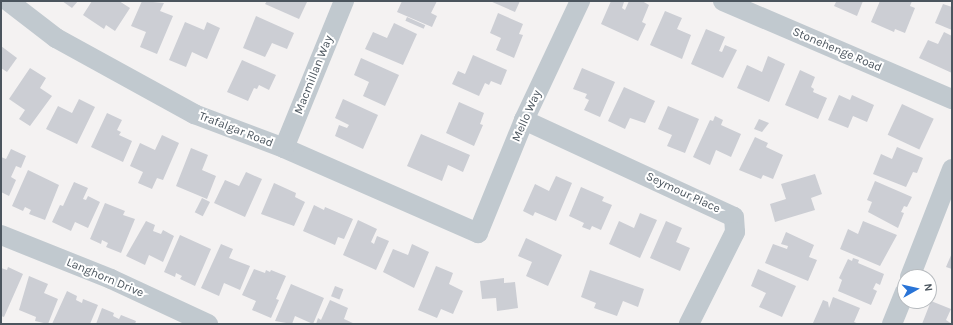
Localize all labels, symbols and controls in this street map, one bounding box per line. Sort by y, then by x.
street label: Stonehenge Road [790,25,884,75]
street label: Macmillan Way [292,33,336,117]
street label: Mello Way [509,88,545,144]
street label: Trafalgar Road [197,109,275,151]
street label: Seymour Place [644,170,722,216]
street label: Langhorn Drive [64,255,146,301]
north arrow [897,269,937,309]
text: N [921,283,935,292]

